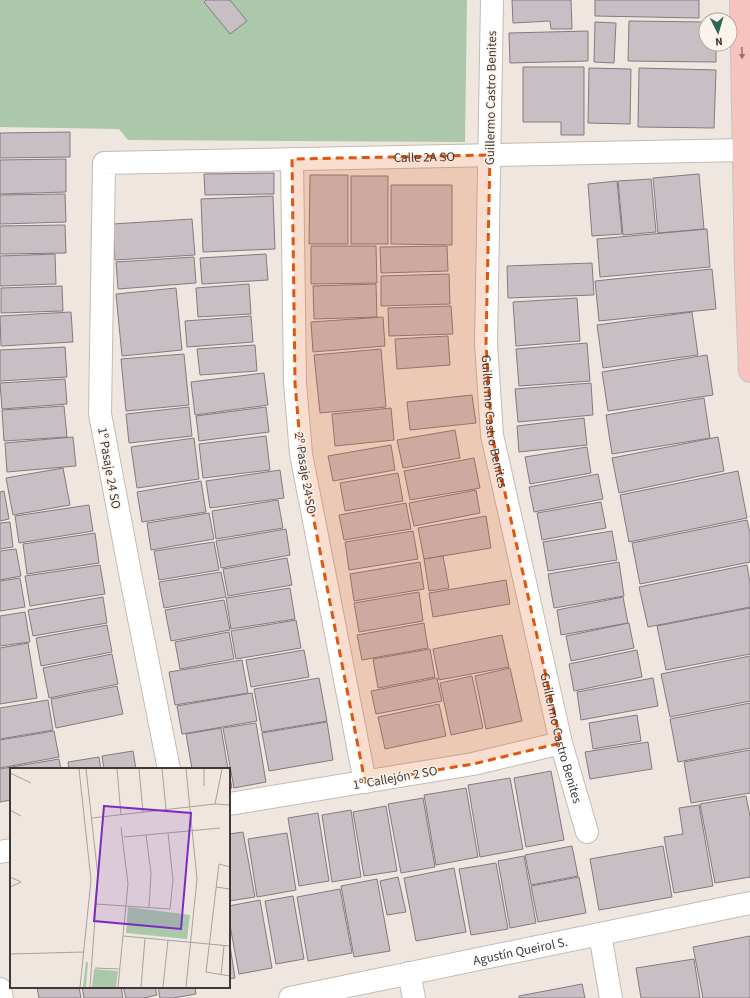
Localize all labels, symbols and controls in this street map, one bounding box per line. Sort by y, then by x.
north arrow [698,12,738,52]
street label: Guillermo Castro Benites [481,30,501,165]
text: N [715,34,723,49]
one-way arrow [739,47,745,60]
street label: Calle 2A SO [393,148,455,167]
street label: Guillermo Castro Benites [477,354,512,490]
street label: 1º Pasaje 24 SO [93,426,125,510]
street label: 2º Pasaje 24 SO [290,431,320,515]
street label: Guillermo Castro Benites [535,671,586,806]
street label: 1º Callejón 2 SO [352,762,439,794]
inset map [10,768,230,988]
street label: Agustín Queirol S. [471,933,569,970]

